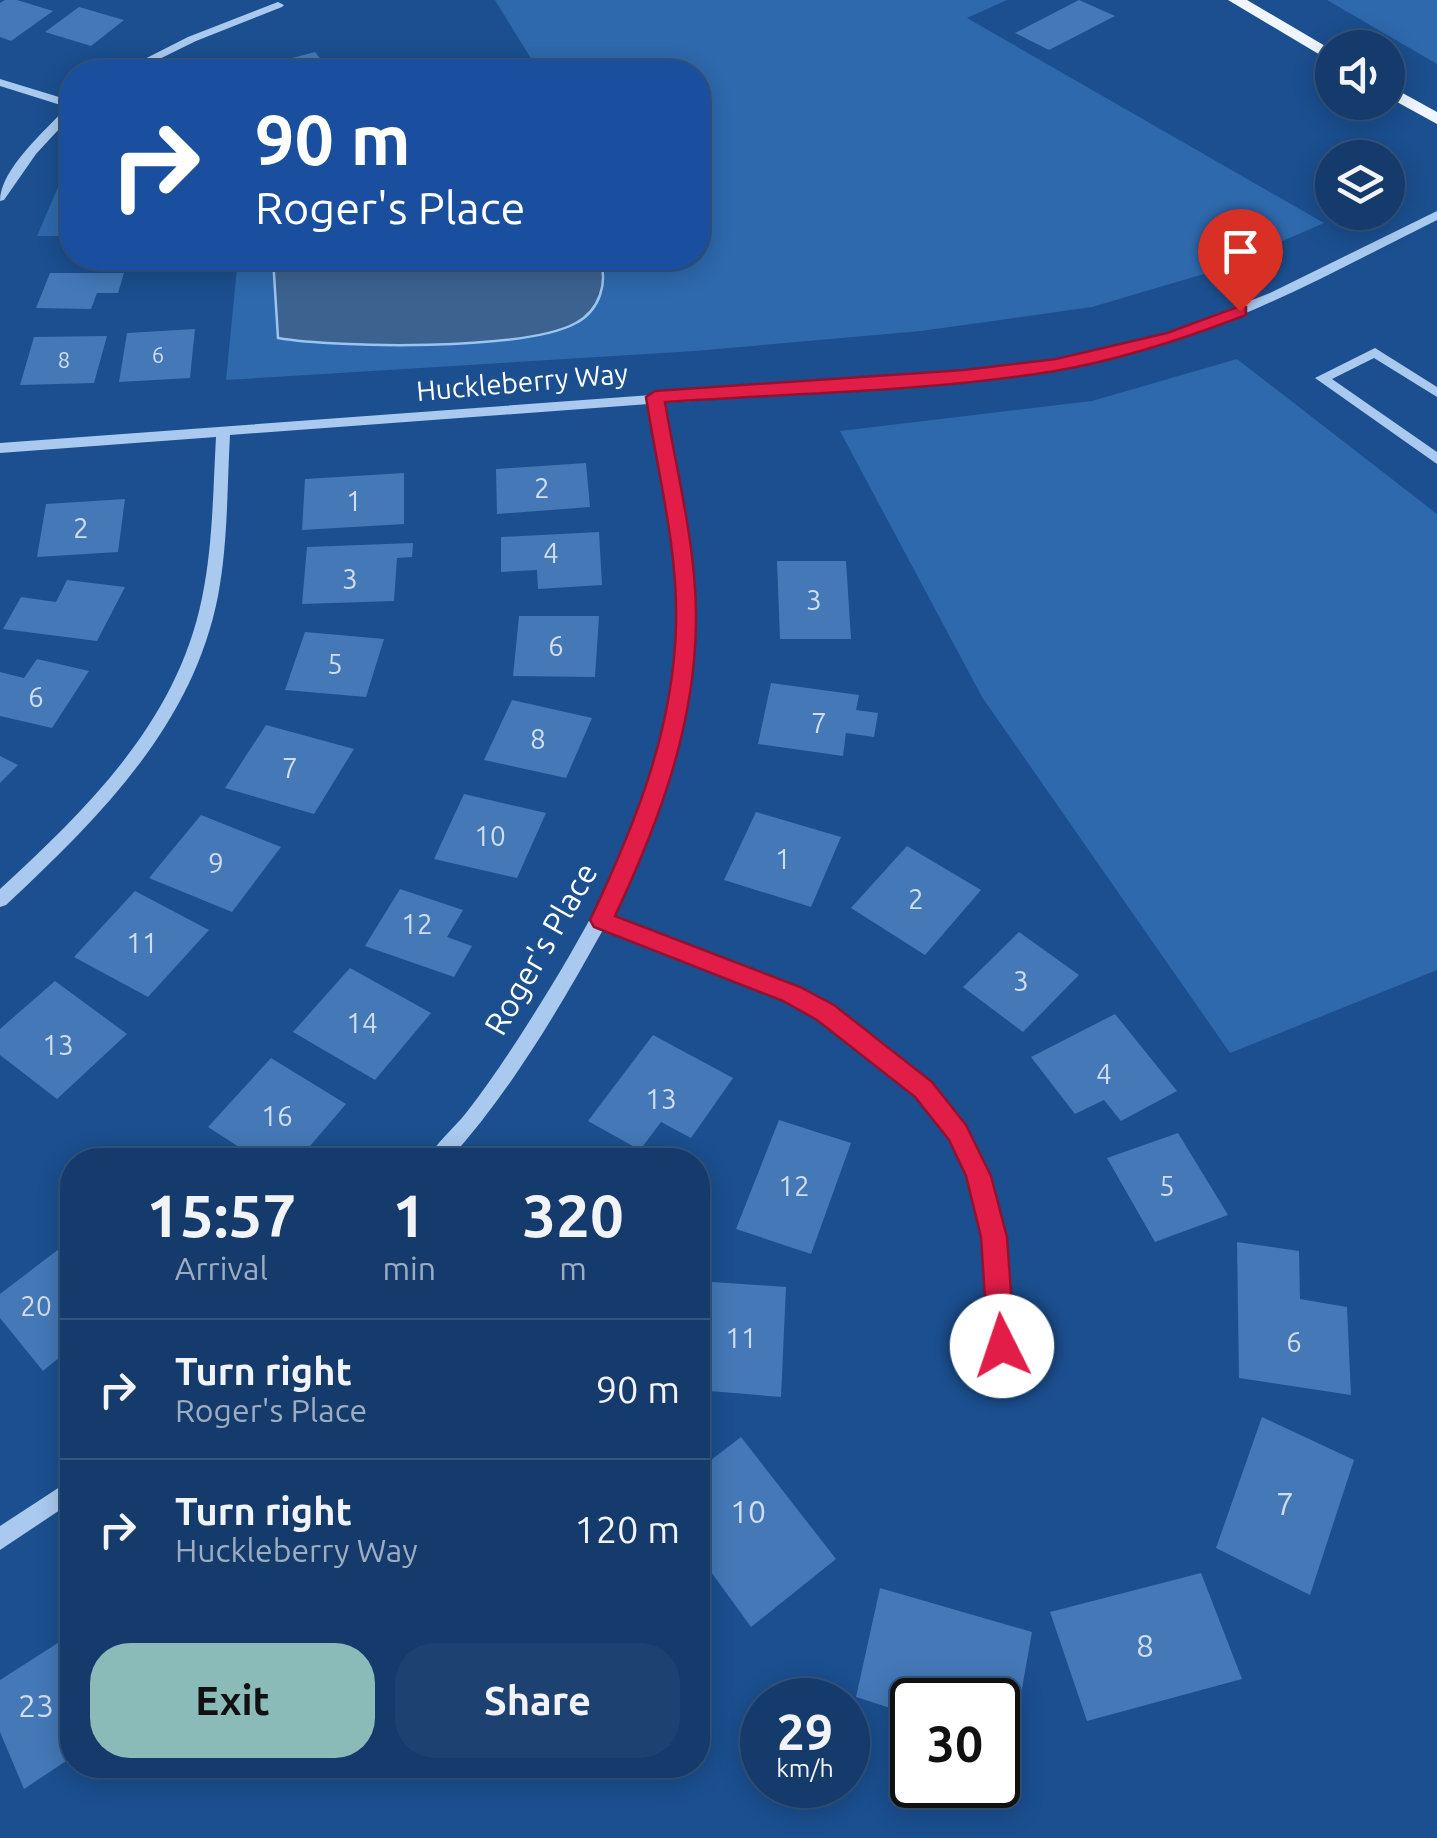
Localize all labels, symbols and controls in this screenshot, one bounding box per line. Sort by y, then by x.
map controls [1315,30,1405,230]
button: sound [1315,30,1405,120]
icon: right [90,100,220,230]
text: 90 m [255,100,411,178]
button: layers [1315,140,1405,230]
text: Roger's Place [255,182,525,233]
pin [1198,209,1283,312]
icon: arrive [1213,224,1268,279]
house number: 6 [152,342,164,367]
house number: 8 [58,347,70,372]
street label: Huckleberry Way [415,357,629,406]
house number: 2 [534,472,550,503]
house number: 1 [346,485,362,516]
house number: 2 [73,512,89,543]
house number: 4 [543,537,559,568]
house number: 3 [342,563,358,594]
house number: 3 [806,584,822,615]
house number: 6 [548,630,564,661]
house number: 5 [327,648,343,679]
house number: 6 [28,681,44,712]
house number: 7 [811,707,827,738]
house number: 8 [530,723,546,754]
house number: 7 [282,752,298,783]
house number: 10 [474,820,506,851]
house number: 1 [775,843,791,874]
house number: 9 [208,847,224,878]
street label: Roger's Place [476,856,604,1041]
house number: 2 [908,883,924,914]
house number: 12 [401,908,433,939]
house number: 11 [126,927,158,958]
house number: 3 [1013,965,1029,996]
house number: 14 [346,1007,378,1038]
house number: 13 [42,1029,74,1060]
house number: 4 [1096,1058,1112,1089]
house number: 13 [645,1083,677,1114]
house number: 16 [261,1100,293,1131]
house number: 12 [778,1170,810,1201]
house number: 5 [1159,1170,1175,1201]
text: 15:57 [146,1181,296,1248]
text: 1 [392,1181,426,1248]
text: 320 [522,1181,624,1248]
text: Arrival [175,1250,268,1286]
text: min [382,1250,436,1286]
text: m [559,1250,587,1286]
house number: 20 [20,1290,52,1321]
position arrow [950,1294,1054,1398]
house number: 11 [725,1322,757,1353]
house number: 6 [1286,1326,1302,1357]
text: Turn right [175,1350,352,1392]
icon: right [90,1362,145,1417]
text: 90 m [596,1368,680,1410]
text: Roger's Place [175,1392,367,1428]
house number: 7 [1276,1485,1294,1521]
text: Turn right [175,1490,352,1532]
house number: 10 [730,1493,766,1529]
icon: right [90,1502,145,1557]
text: 120 m [574,1508,680,1550]
text: Huckleberry Way [175,1532,418,1568]
house number: 8 [1136,1627,1154,1663]
button: Exit [90,1643,375,1758]
button: Share [395,1643,680,1758]
speed limit sign: 30 [890,1678,1020,1808]
house number: 23 [18,1687,54,1723]
text: 29 [777,1703,833,1759]
text: km/h [776,1754,834,1782]

